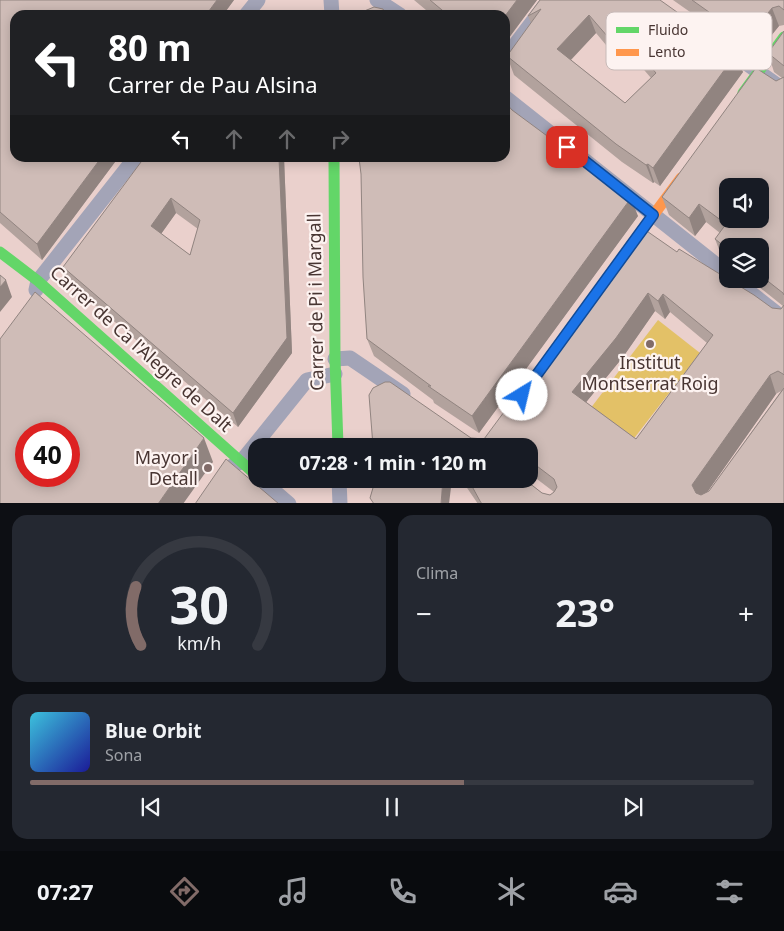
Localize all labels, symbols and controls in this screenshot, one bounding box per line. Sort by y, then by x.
legend [606,12,772,70]
text: Fluido [648,20,688,39]
text: 80 m [108,24,191,71]
icon: left [25,30,90,95]
text: Lento [648,42,685,61]
text: Carrer de Pau Alsina [108,69,318,99]
icon: left [167,125,195,153]
icon: ahead [220,125,248,153]
icon: ahead [273,125,301,153]
icon: right [326,125,354,153]
pin [546,126,588,168]
icon: arrive [553,133,581,161]
map controls [719,178,769,288]
button: sound [719,178,769,228]
street label: Carrer de Pi i Margall [301,213,329,391]
button: layers [719,238,769,288]
street label: Carrer de Ca l'Alegre de Dalt [45,260,238,437]
marker: Institut Montserrat Roig [644,338,656,350]
place label: Institut Montserrat Roig [581,350,719,395]
position arrow [495,368,547,420]
speed limit sign: 40 [15,422,80,487]
place label: Mayor i Detall [135,445,198,490]
text: 07:28 · 1 min · 120 m [299,450,487,476]
marker: Mayor i Detall [202,462,214,474]
text: Clima [416,562,458,584]
text: 30 [169,568,229,639]
text: 23° [555,586,615,638]
text: − [416,594,432,632]
text: + [738,594,754,632]
text: km/h [177,631,221,655]
text: Blue Orbit [105,718,201,744]
text: Sona [105,744,142,766]
icon: previous [137,793,165,821]
icon: pause [378,793,406,821]
icon: next [619,793,647,821]
icon: directions [167,874,202,909]
icon: music [276,874,311,909]
icon: phone [385,874,420,909]
icon: climate [494,874,529,909]
icon: car [603,874,638,909]
icon: filters [712,874,747,909]
text: 07:27 [37,876,93,906]

